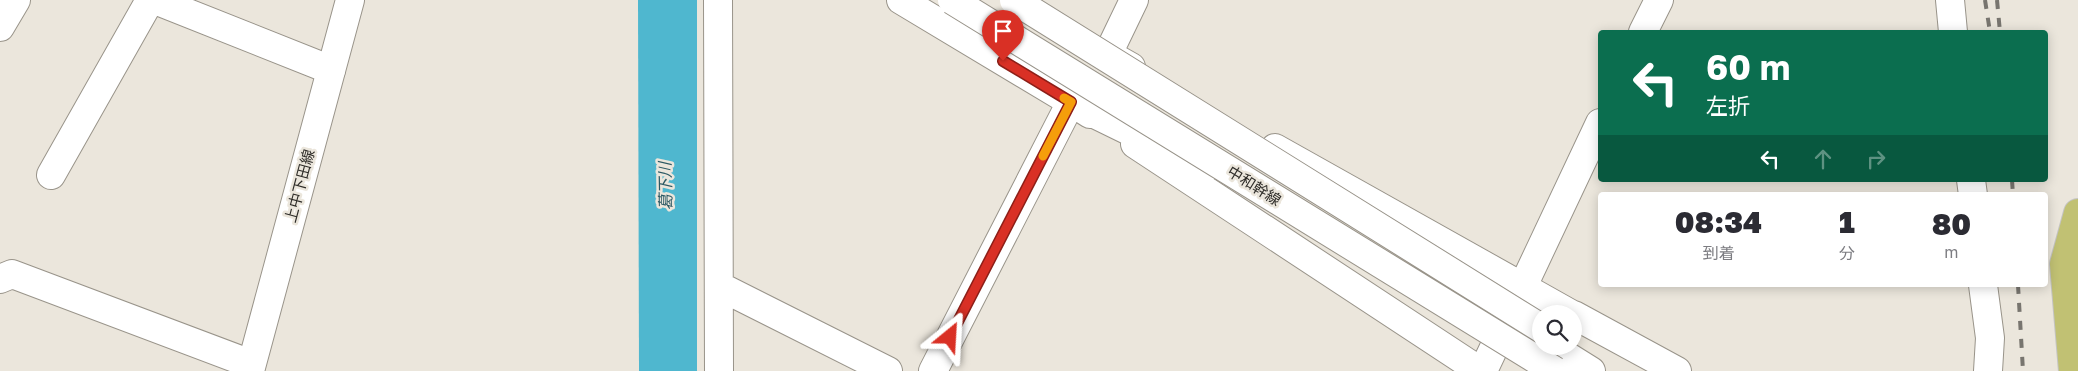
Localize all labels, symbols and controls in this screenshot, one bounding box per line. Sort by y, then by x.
pin [982,10,1024,61]
icon: arrive [989,17,1017,45]
text: 60 m [1706,46,1790,88]
icon: left [1623,50,1688,115]
text: 左折 [1706,92,1750,119]
icon: left [1756,145,1784,173]
icon: ahead [1809,145,1837,173]
icon: right [1862,145,1890,173]
street label: 上中下田線 [281,147,317,224]
water label: 葛下川 [655,160,675,210]
street label: 中和幹線 [1224,162,1285,209]
text: 08:34 [1675,204,1762,240]
text: 1 [1839,204,1855,240]
text: 80 [1932,206,1971,242]
text: m [1944,242,1959,262]
text: 到着 [1702,243,1734,263]
text: 分 [1839,243,1855,263]
map controls [1532,305,1582,355]
button: search [1532,305,1582,355]
position arrow [923,310,975,362]

